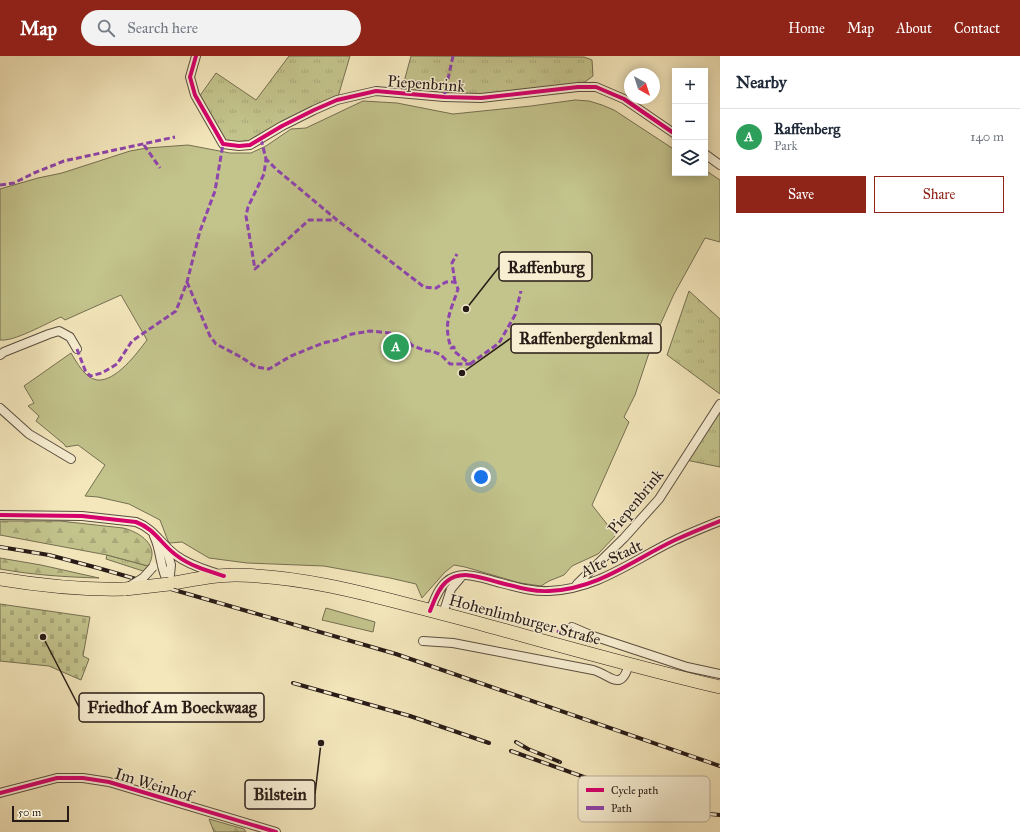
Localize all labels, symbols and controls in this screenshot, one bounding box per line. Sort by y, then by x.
search box [81,10,361,46]
text: Map [20,17,57,40]
icon: search [95,17,117,39]
text: Search here [127,19,198,37]
text: Home [788,20,825,37]
text: Map [847,20,874,37]
text: About [896,20,932,37]
text: Contact [954,20,1000,37]
north arrow [624,68,660,104]
map controls [672,68,708,176]
button: + [672,68,708,104]
street label: Piepenbrink [387,71,466,96]
text: Nearby [736,72,787,93]
button: − [672,104,708,140]
text: Raffenberg [774,120,840,138]
text: A [745,129,753,145]
text: 140 m [970,129,1004,145]
text: Park [774,138,798,154]
button: layers [672,140,708,176]
button: Save [736,176,866,213]
button: Share [874,176,1004,213]
callout: Raffenburg [499,252,592,281]
text: Raffenburg [507,257,586,278]
callout: Raffenbergdenkmal [511,324,661,353]
text: Raffenbergdenkmal [519,328,653,349]
pin: A [383,332,409,362]
street label: Piepenbrink [604,465,668,537]
your location [471,467,491,487]
street label: Alte Stadt [576,536,645,581]
street label: Hohenlimburger Straße [447,590,603,650]
callout: Friedhof Am Boeckwaag [79,693,264,722]
text: Friedhof Am Boeckwaag [87,697,258,718]
street label: Im Weinhof [113,764,198,806]
legend [578,776,710,822]
callout: Bilstein [245,780,315,809]
text: Bilstein [253,784,308,805]
text: Cycle path [611,784,658,797]
text: Path [611,802,632,815]
scale bar [12,804,69,823]
text: 50 m [18,806,41,819]

